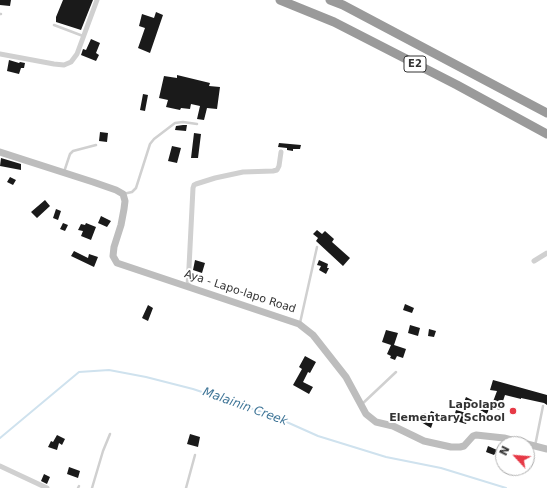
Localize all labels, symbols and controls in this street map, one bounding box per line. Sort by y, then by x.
road number: E2 [404,56,426,72]
street label: Aya - Lapo-lapo Road [183,268,297,316]
water label: Malainin Creek [201,385,289,429]
place label: Lapolapo Elementary School [389,398,505,424]
marker: Lapolapo Elementary School [508,406,518,416]
north arrow [495,436,535,476]
text: N [497,444,513,458]

